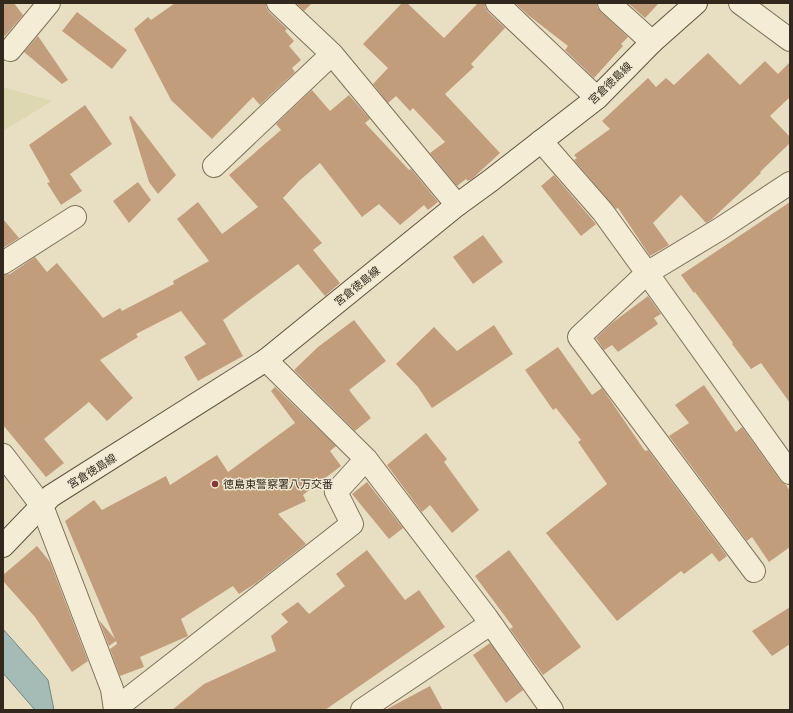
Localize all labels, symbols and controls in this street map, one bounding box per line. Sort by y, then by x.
street label: 宮倉徳島線 [585,58,635,107]
street label: 宮倉徳島線 [331,262,383,309]
street label: 宮倉徳島線 [64,450,119,492]
place label: 徳島東警察署八万交番 [223,476,333,491]
marker: 徳島東警察署八万交番 [210,479,220,489]

